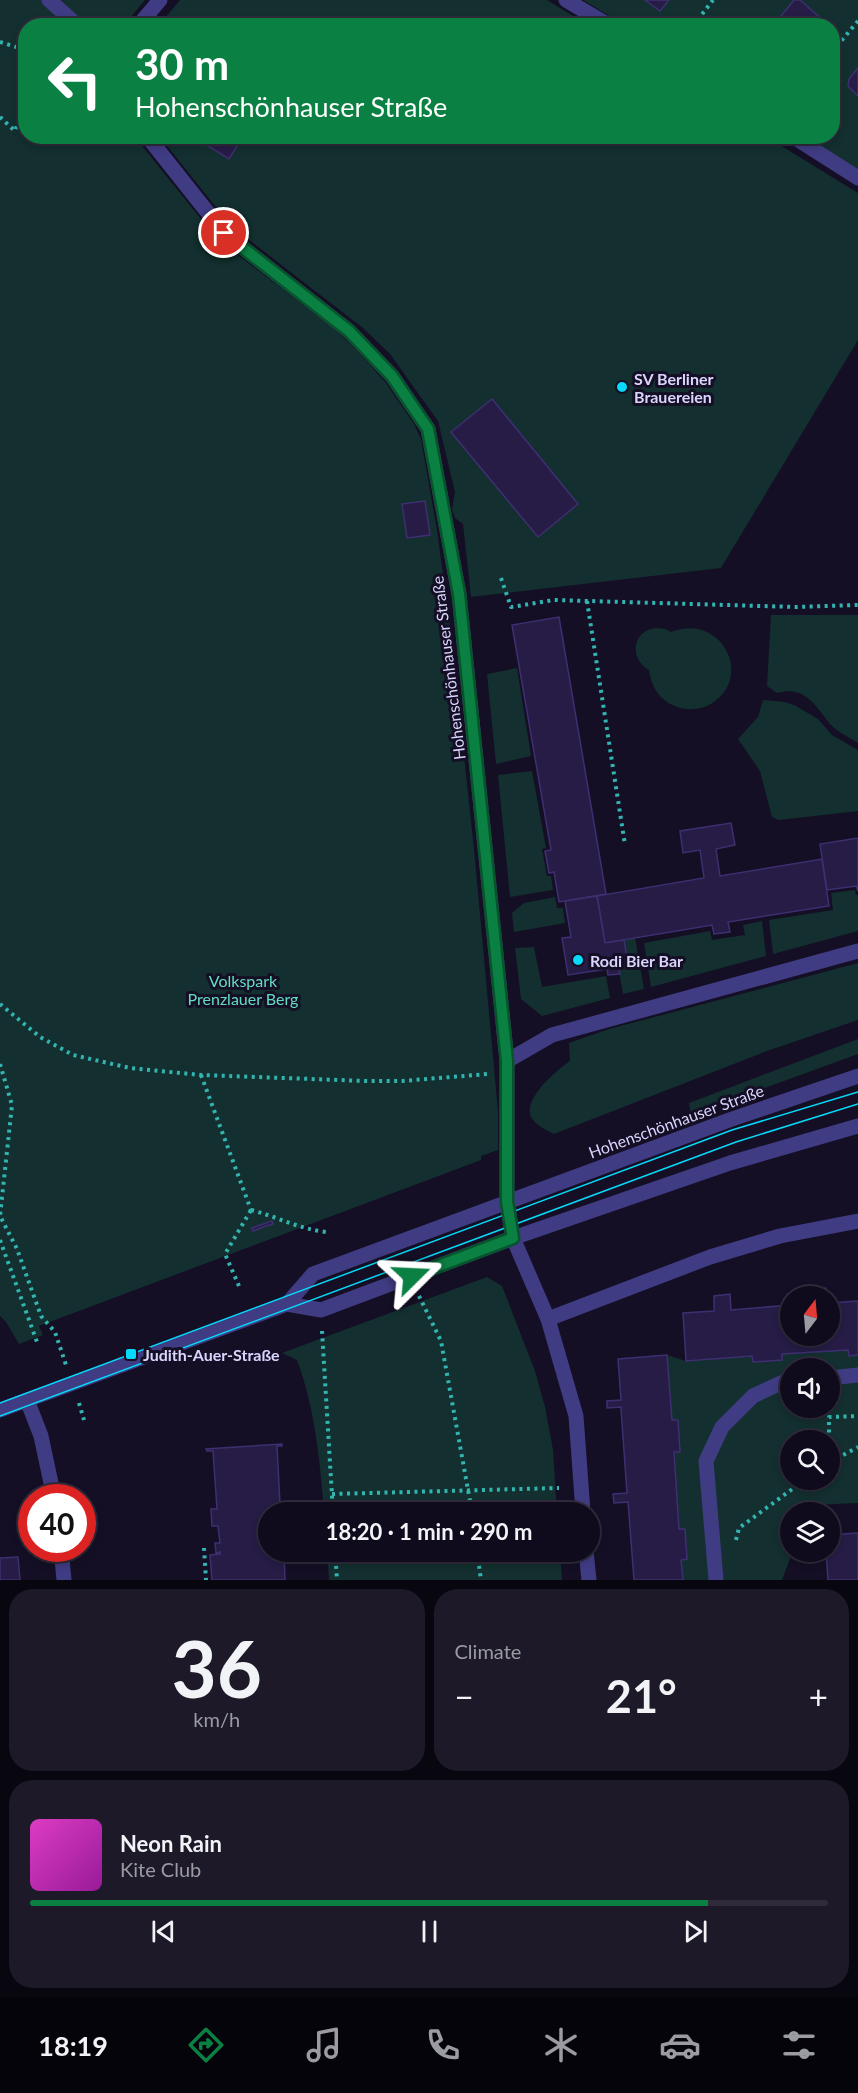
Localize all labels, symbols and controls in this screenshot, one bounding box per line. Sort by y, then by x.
text: 30 m [135,39,229,89]
icon: left [36,42,114,120]
text: Hohenschönhauser Straße [135,90,447,123]
pin [198,207,249,258]
icon: arrive [207,216,240,249]
place label: SV Berliner Brauereien [634,369,713,406]
marker: SV Berliner Brauereien [615,380,629,394]
street label: Hohenschönhauser Straße [427,575,469,761]
place label: Rodi Bier Bar [590,951,683,970]
marker: Rodi Bier Bar [571,953,585,967]
park label: Volkspark Prenzlauer Berg [188,971,298,1008]
street label: Hohenschönhauser Straße [586,1080,766,1162]
position arrow [380,1244,444,1308]
north arrow [780,1286,840,1346]
map controls [780,1286,840,1562]
place label: Judith-Auer-Straße [143,1345,280,1364]
marker: Judith-Auer-Straße [124,1347,138,1361]
button: sound [780,1358,840,1418]
button: search [780,1430,840,1490]
speed limit sign: 40 [18,1484,96,1562]
button: layers [780,1502,840,1562]
text: 18:20 · 1 min · 290 m [326,1518,532,1545]
text: 36 [172,1621,262,1715]
text: Climate [455,1639,521,1663]
text: 21° [606,1669,677,1723]
text: − [455,1676,474,1716]
text: + [809,1676,828,1716]
text: km/h [193,1707,240,1731]
text: Neon Rain [120,1830,222,1857]
text: Kite Club [120,1857,201,1881]
icon: previous [147,1915,180,1948]
icon: pause [413,1915,446,1948]
icon: next [679,1915,712,1948]
icon: directions [185,2024,227,2066]
icon: music [303,2024,345,2066]
icon: phone [422,2024,464,2066]
icon: climate [540,2024,582,2066]
icon: car [659,2024,701,2066]
icon: filters [778,2024,820,2066]
text: 18:19 [38,2029,108,2062]

